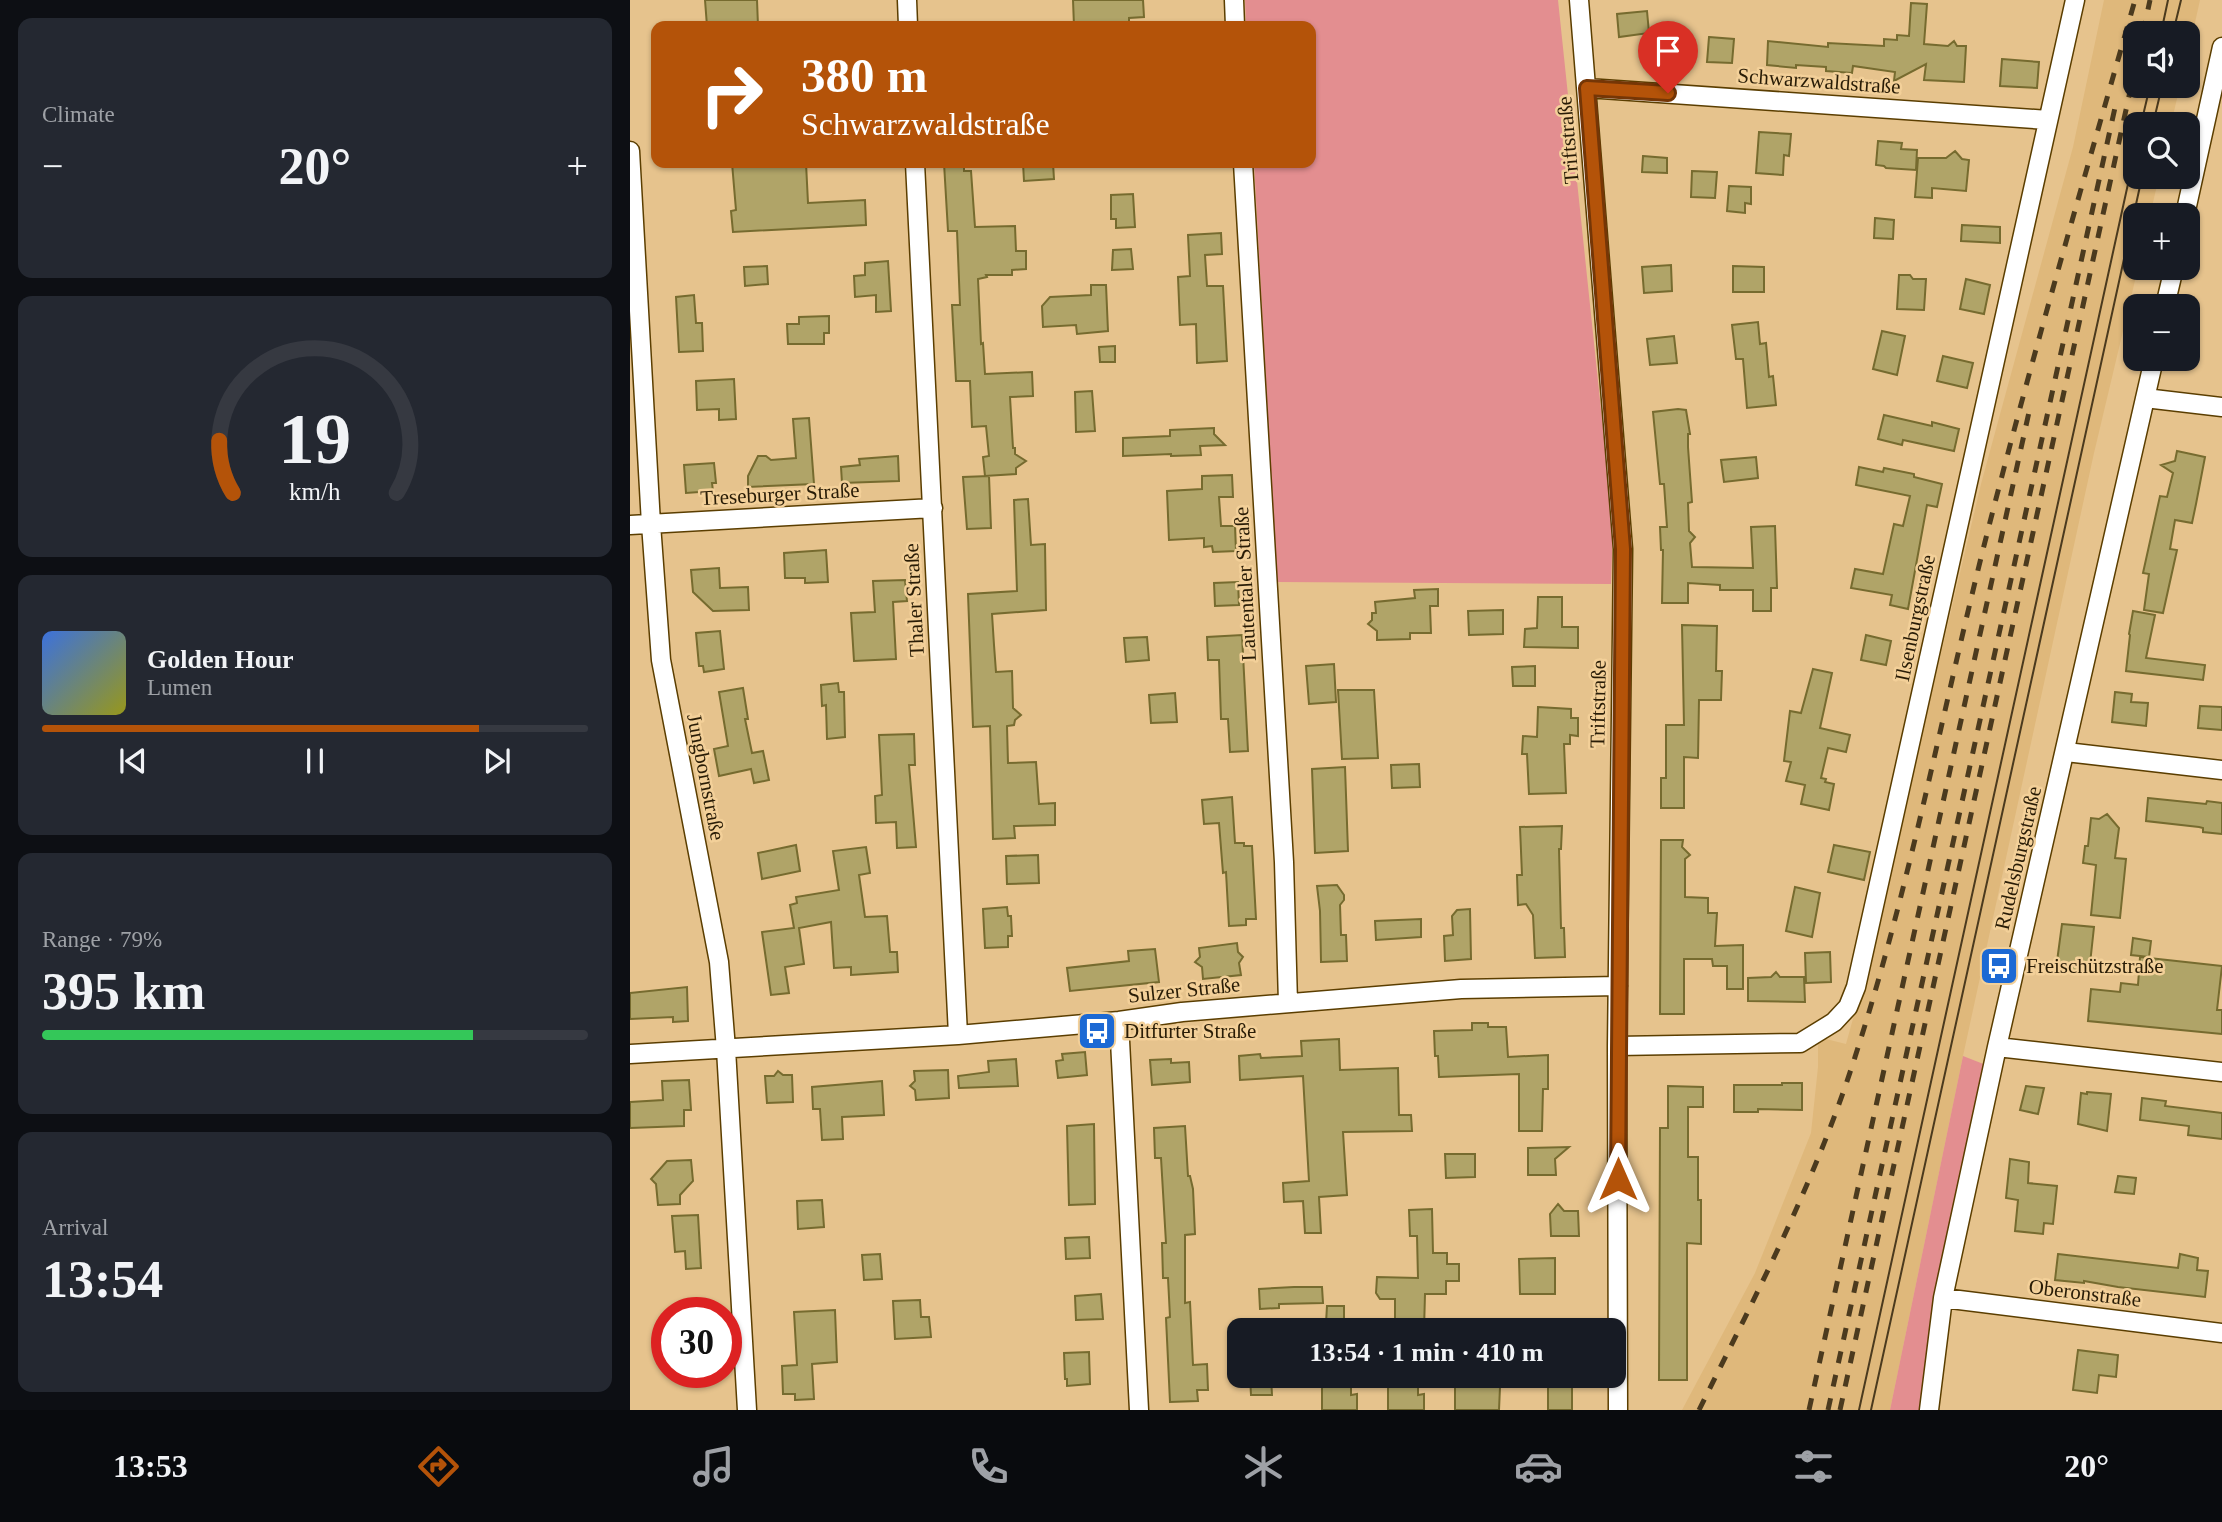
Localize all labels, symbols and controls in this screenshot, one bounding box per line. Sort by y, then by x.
pin [1638,21,1698,93]
map controls [2123,21,2200,371]
button: sound [2123,21,2200,98]
icon: arrive [1649,32,1687,70]
text: 380 m [801,48,928,103]
icon: right [686,49,777,140]
street label: Schwarzwaldstraße [1737,63,1901,99]
street label: Triftstraße [1552,95,1584,185]
text: Climate [42,102,115,127]
text: Schwarzwaldstraße [801,106,1050,142]
button: search [2123,112,2200,189]
text: 20° [279,138,351,195]
text: − [42,145,63,187]
text: + [567,145,588,187]
button: + [2123,203,2200,280]
button: − [2123,294,2200,371]
text: 19 [279,398,351,479]
text: km/h [289,477,341,504]
street label: Treseburger Straße [700,478,860,510]
street label: Lautentaler Straße [1229,506,1261,662]
street label: Thaler Straße [899,543,929,657]
street label: Ilsenburgstraße [1890,552,1940,684]
text: Golden Hour [147,645,294,674]
street label: Triftstraße [1585,660,1611,748]
text: Lumen [147,675,212,700]
street label: Jungbornstraße [682,712,730,842]
icon: previous [114,742,152,780]
icon: pause [296,742,334,780]
icon: next [478,742,516,780]
street label: Rudelsburgstraße [1990,784,2046,932]
text: Range · 79% [42,927,162,952]
bus stop icon: Freischützstraße [1978,945,2020,987]
place label: Freischützstraße [2026,954,2164,978]
text: 395 km [42,963,205,1020]
street label: Sulzer Straße [1127,972,1241,1008]
bus stop icon: Ditfurter Straße [1076,1010,1118,1052]
place label: Ditfurter Straße [1124,1019,1256,1043]
position arrow [1581,1142,1655,1216]
text: Arrival [42,1215,108,1240]
text: 13:54 [42,1251,163,1308]
street label: Oberonstraße [2027,1274,2143,1312]
speed limit sign: 30 [651,1297,742,1388]
text: 13:54 · 1 min · 410 m [1310,1338,1544,1367]
icon: directions [414,1442,463,1491]
icon: music [689,1442,738,1491]
icon: phone [964,1442,1013,1491]
icon: climate [1239,1442,1288,1491]
icon: car [1514,1442,1563,1491]
icon: filters [1789,1442,1838,1491]
text: 13:53 [113,1448,188,1484]
text: 20° [2064,1448,2109,1484]

